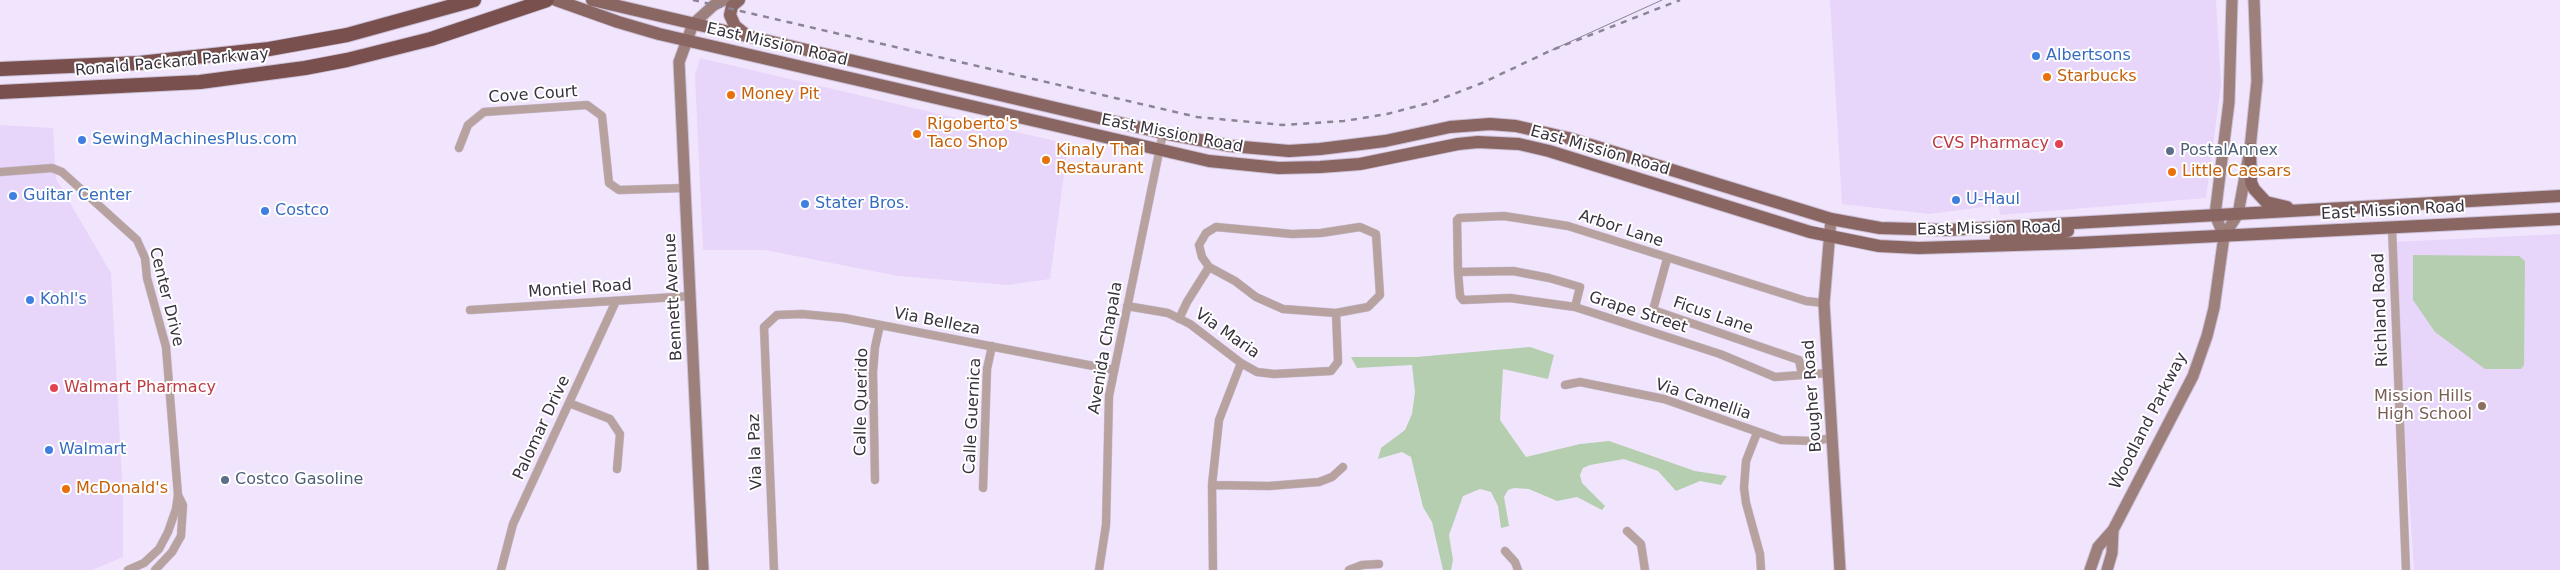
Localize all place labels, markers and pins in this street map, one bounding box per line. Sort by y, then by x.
place label: Albertsons [2046,46,2131,66]
marker: Albertsons [2030,50,2042,62]
place label: Starbucks [2057,67,2137,87]
marker: Starbucks [2041,71,2053,83]
place label: Money Pit [741,85,819,105]
marker: Money Pit [725,89,737,101]
place label: Rigoberto's Taco Shop [927,115,1018,153]
marker: Rigoberto's Taco Shop [911,128,923,140]
place label: SewingMachinesPlus.com [92,130,297,150]
marker: SewingMachinesPlus.com [76,134,88,146]
place label: CVS Pharmacy [1932,134,2049,154]
marker: CVS Pharmacy [2053,138,2065,150]
place label: Kinaly Thai Restaurant [1056,141,1144,179]
place label: PostalAnnex [2180,141,2278,161]
marker: PostalAnnex [2164,145,2176,157]
marker: Kinaly Thai Restaurant [1040,154,1052,166]
place label: Little Caesars [2182,162,2291,182]
marker: Little Caesars [2166,166,2178,178]
place label: Guitar Center [23,186,132,206]
marker: Guitar Center [7,190,19,202]
place label: U-Haul [1966,190,2020,210]
place label: Stater Bros. [815,194,909,214]
marker: U-Haul [1950,194,1962,206]
marker: Stater Bros. [799,198,811,210]
place label: Costco [275,201,329,221]
marker: Costco [259,205,271,217]
place label: Kohl's [40,290,87,310]
marker: Kohl's [24,294,36,306]
place label: Walmart Pharmacy [64,378,216,398]
marker: Walmart Pharmacy [48,382,60,394]
place label: Mission Hills High School [2374,387,2472,425]
marker: Mission Hills High School [2476,400,2488,412]
place label: Walmart [59,440,126,460]
marker: Walmart [43,444,55,456]
place label: Costco Gasoline [235,470,363,490]
marker: Costco Gasoline [219,474,231,486]
place label: McDonald's [76,479,168,499]
marker: McDonald's [60,483,72,495]

